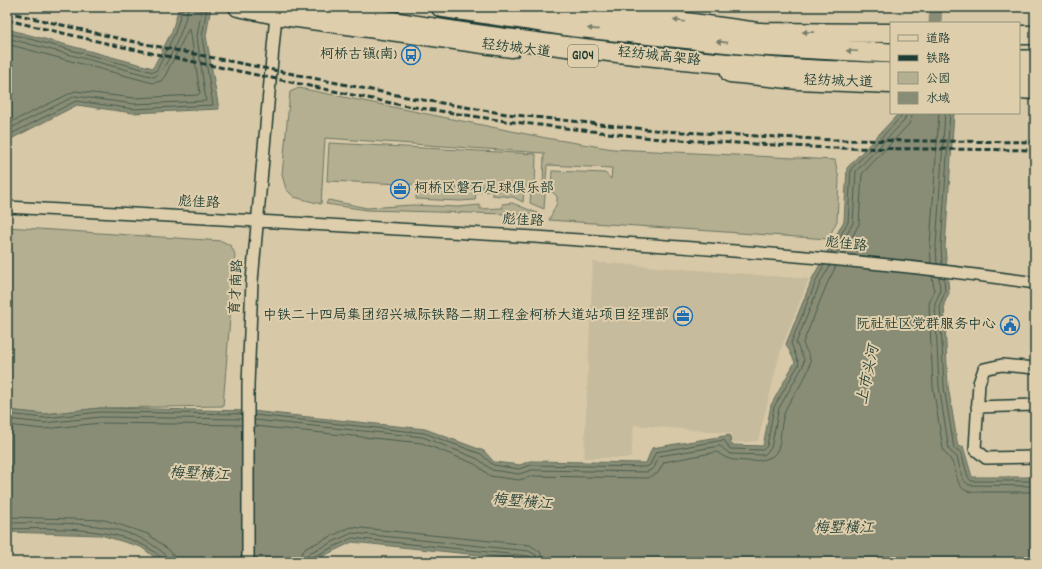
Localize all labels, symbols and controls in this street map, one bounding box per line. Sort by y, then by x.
one-way arrow [673,18,685,24]
legend [890,22,1020,114]
one-way arrow [587,26,599,33]
one-way arrow [801,29,814,35]
text: 道路 [926,31,950,48]
street label: 轻纺城大道 [480,35,552,63]
one-way arrow [716,39,728,45]
street label: 轻纺城高架路 [616,43,702,71]
bus stop icon: 柯桥古镇(南) [400,44,422,66]
place label: 柯桥古镇(南) [320,45,397,65]
road number: G104 [568,45,598,67]
one-way arrow [845,48,858,54]
text: 铁路 [926,51,950,68]
street label: 轻纺城大道 [803,71,873,93]
text: 公园 [926,71,950,88]
text: 水域 [926,91,950,108]
office icon: 柯桥区磐石足球俱乐部 [389,178,411,200]
place label: 柯桥区磐石足球俱乐部 [414,179,554,199]
street label: 彪佳路 [178,192,220,214]
street label: 彪佳路 [502,210,544,232]
street label: 彪佳路 [824,233,868,257]
street label: 育才南路 [226,259,248,315]
office icon: 中铁二十四局集团绍兴城际铁路二期工程金柯桥大道站项目经理部 [672,305,694,327]
place label: 中铁二十四局集团绍兴城际铁路二期工程金柯桥大道站项目经理部 [263,306,669,326]
public building icon: 阮社社区党群服务中心 [999,314,1021,336]
place label: 阮社社区党群服务中心 [856,315,996,335]
water label: 上市头河 [852,340,887,407]
water label: 梅墅横江 [168,462,231,488]
water label: 梅墅横江 [491,489,554,517]
water label: 梅墅横江 [814,518,875,540]

